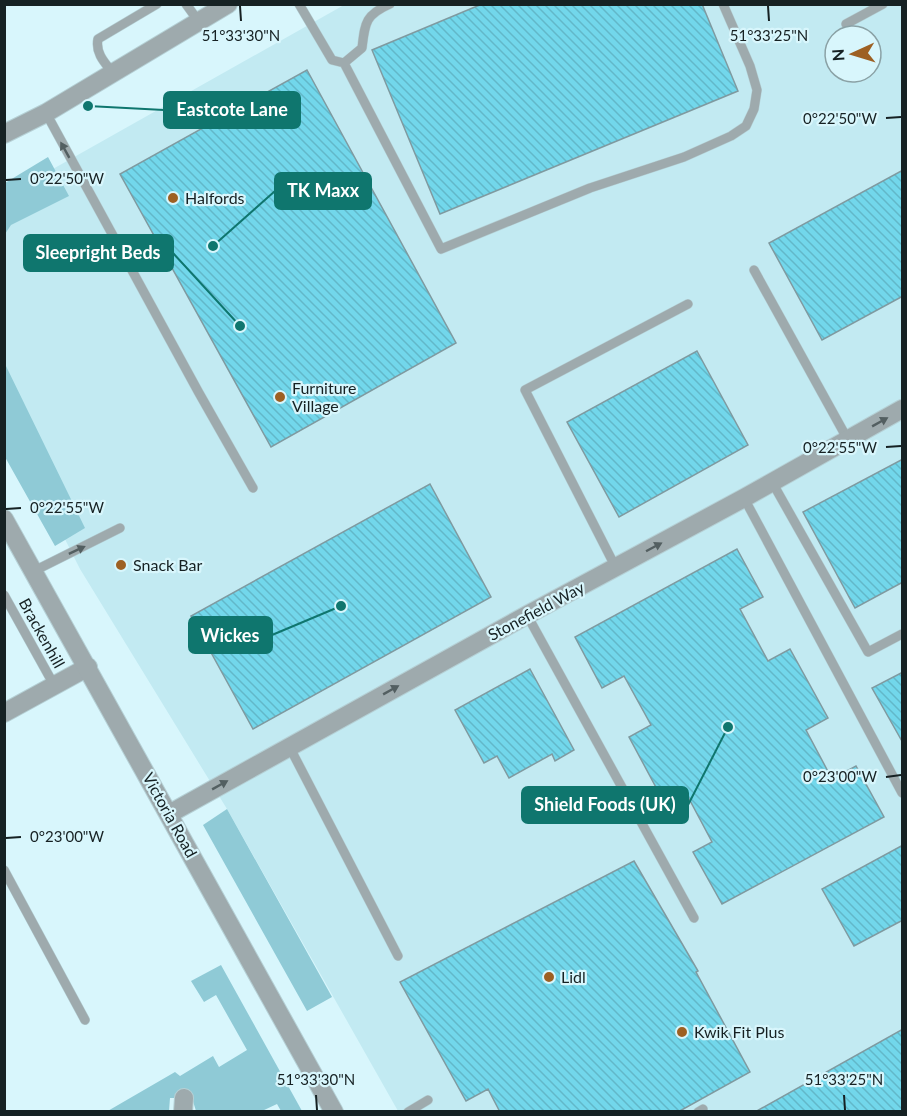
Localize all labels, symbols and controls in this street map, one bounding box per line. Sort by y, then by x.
north arrow [823,24,883,84]
text: 51°33'30"N [202,26,280,44]
text: 51°33'25"N [730,26,808,44]
text: N [828,48,847,62]
callout: Eastcote Lane [164,92,300,128]
text: Eastcote Lane [176,98,288,120]
text: 0°22'50"W [803,109,877,127]
one-way arrow [60,142,70,159]
text: 0°22'50"W [30,169,104,187]
callout: TK Maxx [275,173,371,209]
text: TK Maxx [287,179,360,201]
place label: Halfords [185,188,245,207]
marker: Halfords [166,191,180,205]
callout: Sleepright Beds [24,235,173,271]
text: Sleepright Beds [35,241,161,263]
place label: Furniture Village [292,378,357,415]
marker: Furniture Village [273,390,287,404]
one-way arrow [871,417,888,427]
text: 0°22'55"W [803,438,877,456]
text: 0°22'55"W [30,498,104,516]
one-way arrow [646,542,663,552]
one-way arrow [69,546,86,555]
place label: Snack Bar [133,555,202,574]
marker: Snack Bar [114,558,128,572]
street label: Stonefield Way [484,577,588,644]
street label: Brackenhill [16,595,69,671]
callout: Wickes [189,617,272,653]
text: Wickes [201,624,259,646]
one-way arrow [382,686,399,696]
text: 0°23'00"W [803,767,877,785]
street label: Victoria Road [139,769,202,861]
one-way arrow [212,780,229,790]
callout: Shield Foods (UK) [522,787,688,823]
text: Shield Foods (UK) [534,793,676,815]
text: 0°23'00"W [30,827,104,845]
place label: Lidl [561,967,586,986]
marker: Lidl [542,970,556,984]
place label: Kwik Fit Plus [694,1022,785,1041]
marker: Kwik Fit Plus [675,1025,689,1039]
text: 51°33'30"N [277,1070,355,1088]
text: 51°33'25"N [805,1070,883,1088]

